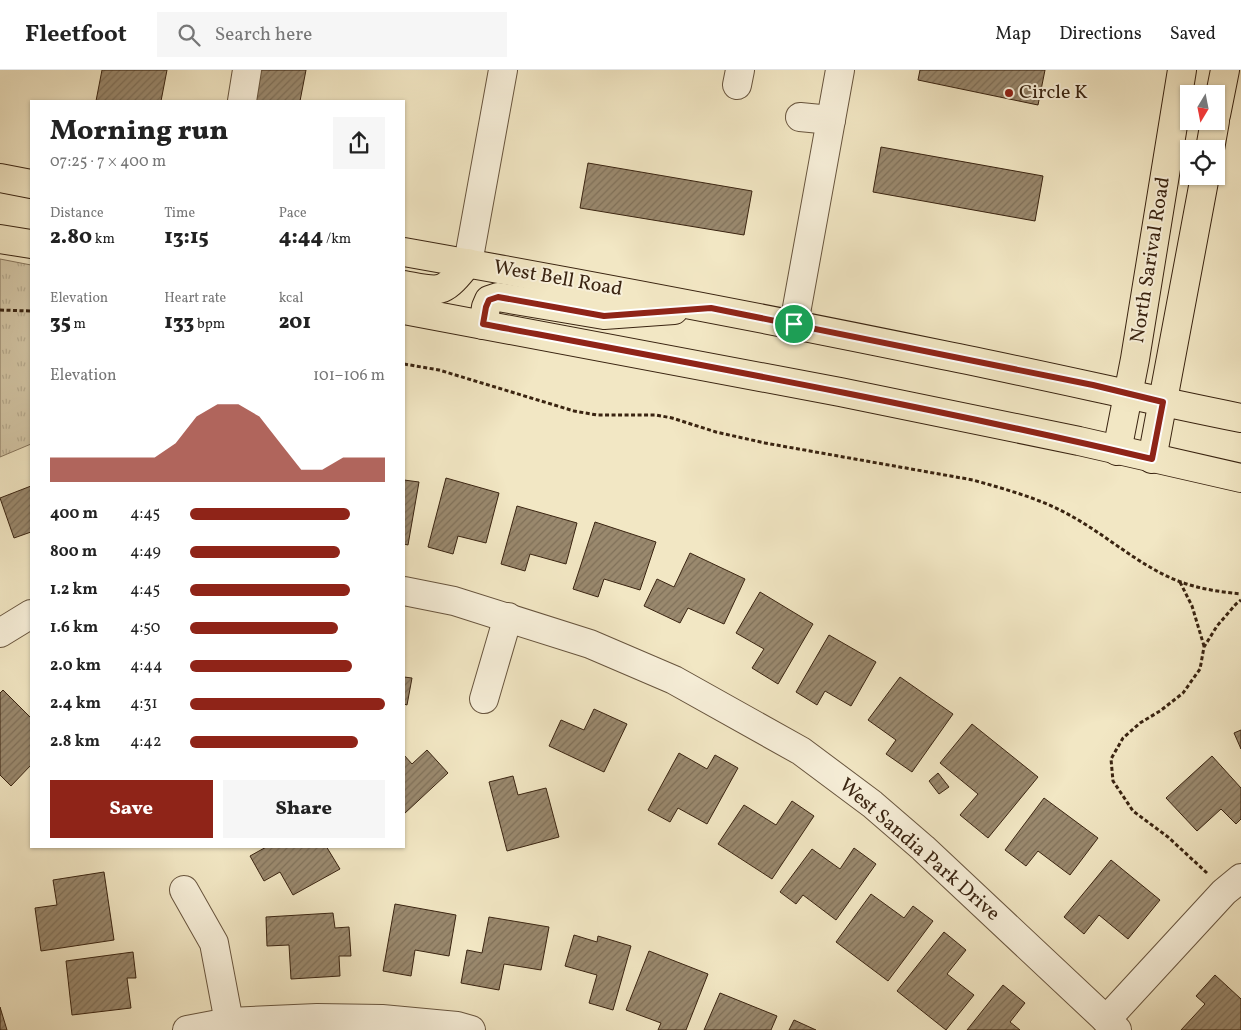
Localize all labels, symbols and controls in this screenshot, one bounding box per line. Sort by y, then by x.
search box [157,12,507,57]
text: Fleetfoot [25,18,127,52]
icon: search [175,21,203,49]
text: Search here [215,22,312,48]
text: Map [995,22,1031,47]
text: Directions [1059,22,1142,47]
text: Saved [1170,22,1216,47]
place label: Circle K [1019,79,1088,107]
north arrow [1180,85,1225,130]
map controls [1180,85,1225,185]
marker: Circle K [1003,87,1015,99]
text: Morning run [50,112,228,151]
button: share [333,117,385,169]
button: locate [1180,140,1225,185]
text: 07:25 · 7 × 400 m [50,151,166,173]
street label: North Sarival Road [1124,175,1178,345]
text: Distance [50,204,104,223]
text: Time [164,204,195,223]
text: Pace [279,204,307,223]
text: 2.80 [50,223,92,252]
text: 13:15 [164,223,209,252]
text: 4:44 [279,223,323,252]
text: km [92,230,115,249]
text: /km [323,230,351,249]
street label: West Bell Road [491,254,625,304]
text: Elevation [50,289,108,308]
text: Heart rate [164,289,226,308]
text: kcal [279,289,304,308]
pin [773,303,815,345]
text: 35 [50,308,71,337]
text: 133 [164,308,194,337]
text: 201 [279,308,311,337]
icon: arrive [780,310,808,338]
text: m [71,315,86,334]
text: bpm [194,315,225,334]
text: Elevation [50,365,117,387]
text: 101–106 m [313,365,385,387]
text: 400 m [50,503,98,525]
text: 4:45 [130,503,160,525]
text: 800 m [50,541,97,563]
text: 4:49 [130,541,161,563]
text: 1.2 km [50,579,98,601]
text: 4:45 [130,579,160,601]
text: 1.6 km [50,617,98,639]
text: 4:50 [130,617,160,639]
text: 2.0 km [50,655,101,677]
text: 4:44 [130,655,162,677]
text: 2.4 km [50,693,101,715]
text: 4:31 [130,693,158,715]
text: 2.8 km [50,731,100,753]
text: 4:42 [130,731,161,753]
street label: West Sandia Park Drive [832,772,1006,928]
button: Save [50,780,213,838]
button: Share [223,780,385,838]

